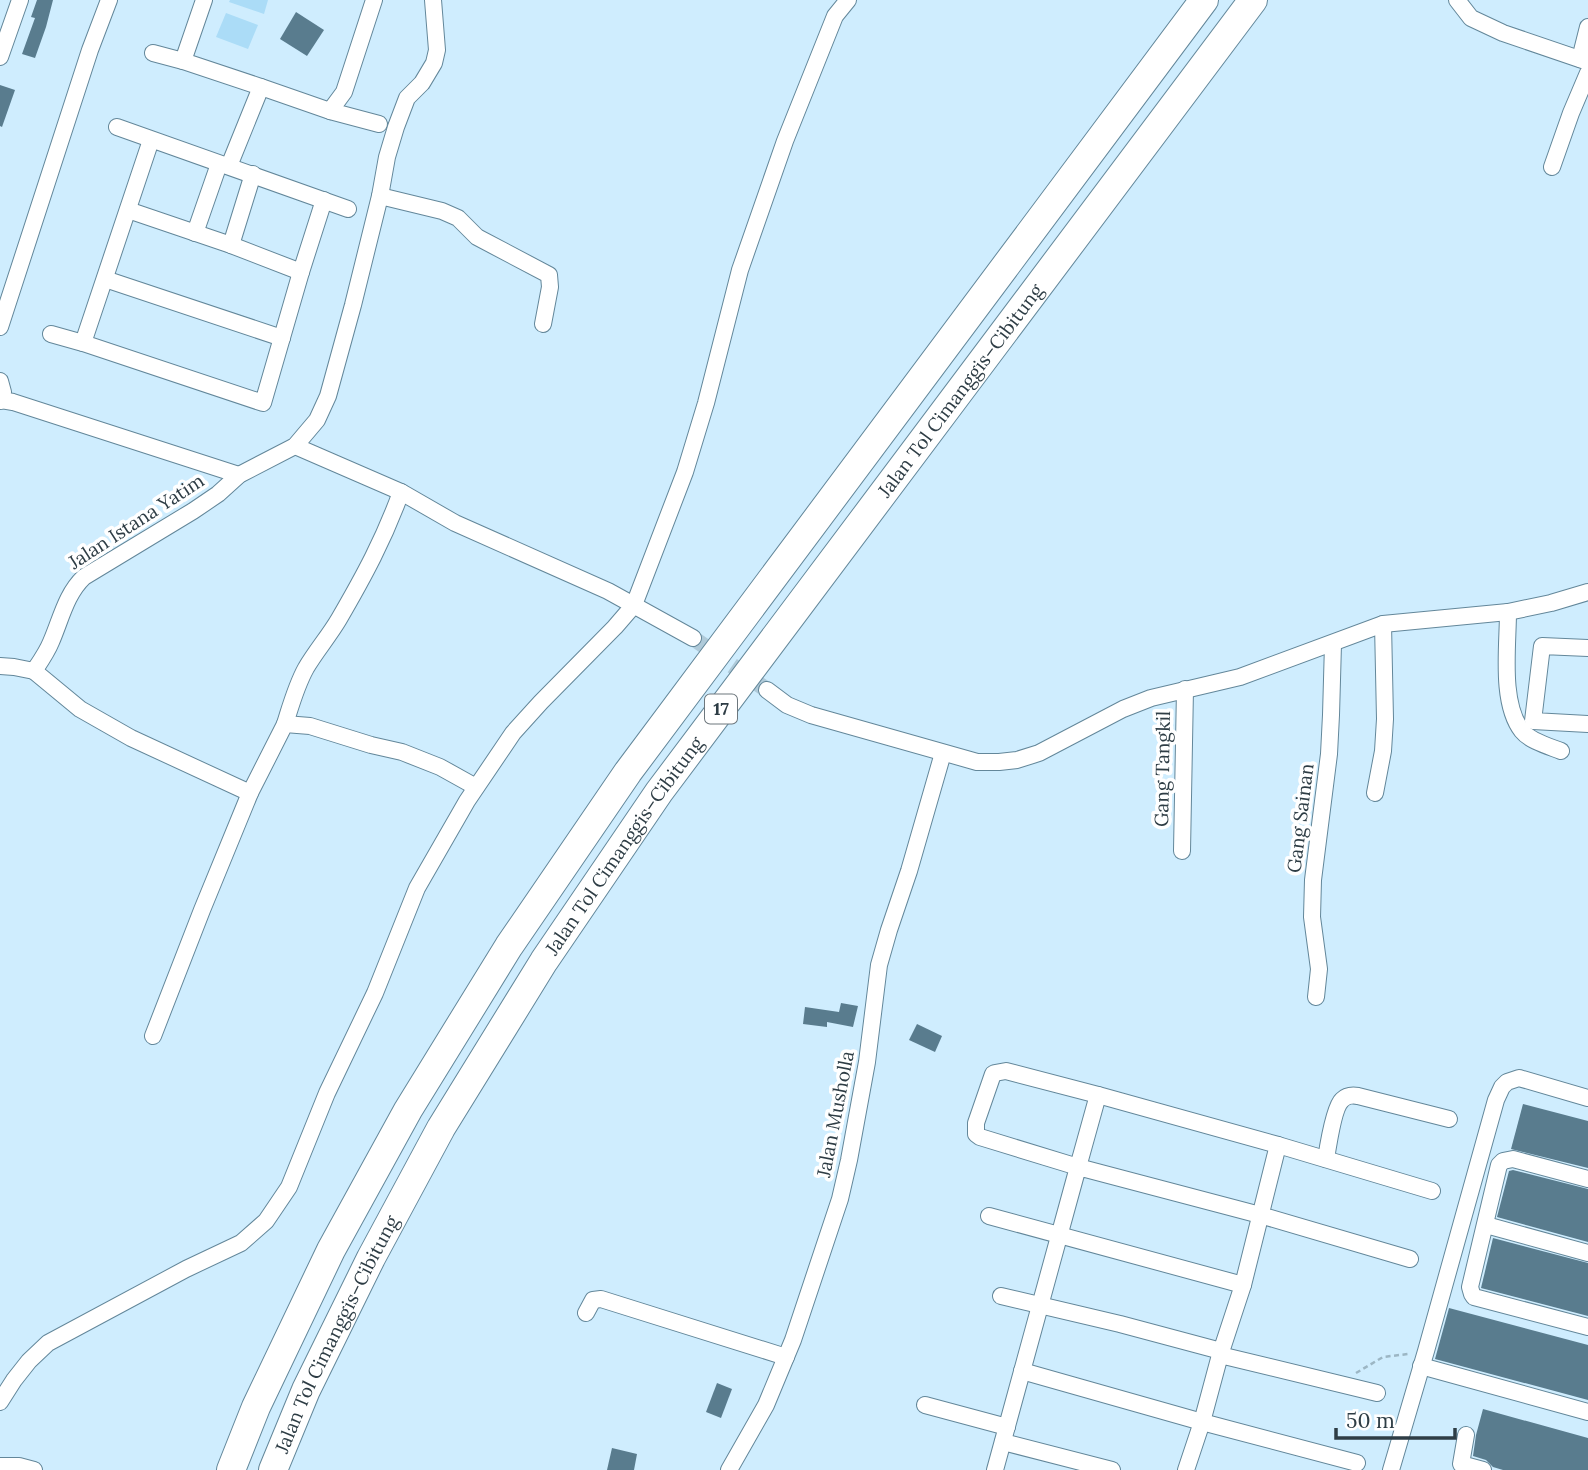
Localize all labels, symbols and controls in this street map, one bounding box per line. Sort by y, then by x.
street label: Jalan Tol Cimanggis–Cibitung [872,279,1048,503]
street label: Jalan Istana Yatim [63,468,208,574]
road number: 17 [705,694,737,724]
street label: Gang Tangkil [1149,711,1175,827]
street label: Jalan Tol Cimanggis–Cibitung [539,731,709,960]
street label: Gang Sainan [1281,762,1319,874]
street label: Jalan Musholla [811,1049,859,1180]
street label: Jalan Tol Cimanggis–Cibitung [269,1211,404,1457]
scale bar [1336,1396,1455,1440]
text: 50 m [1346,1407,1395,1434]

